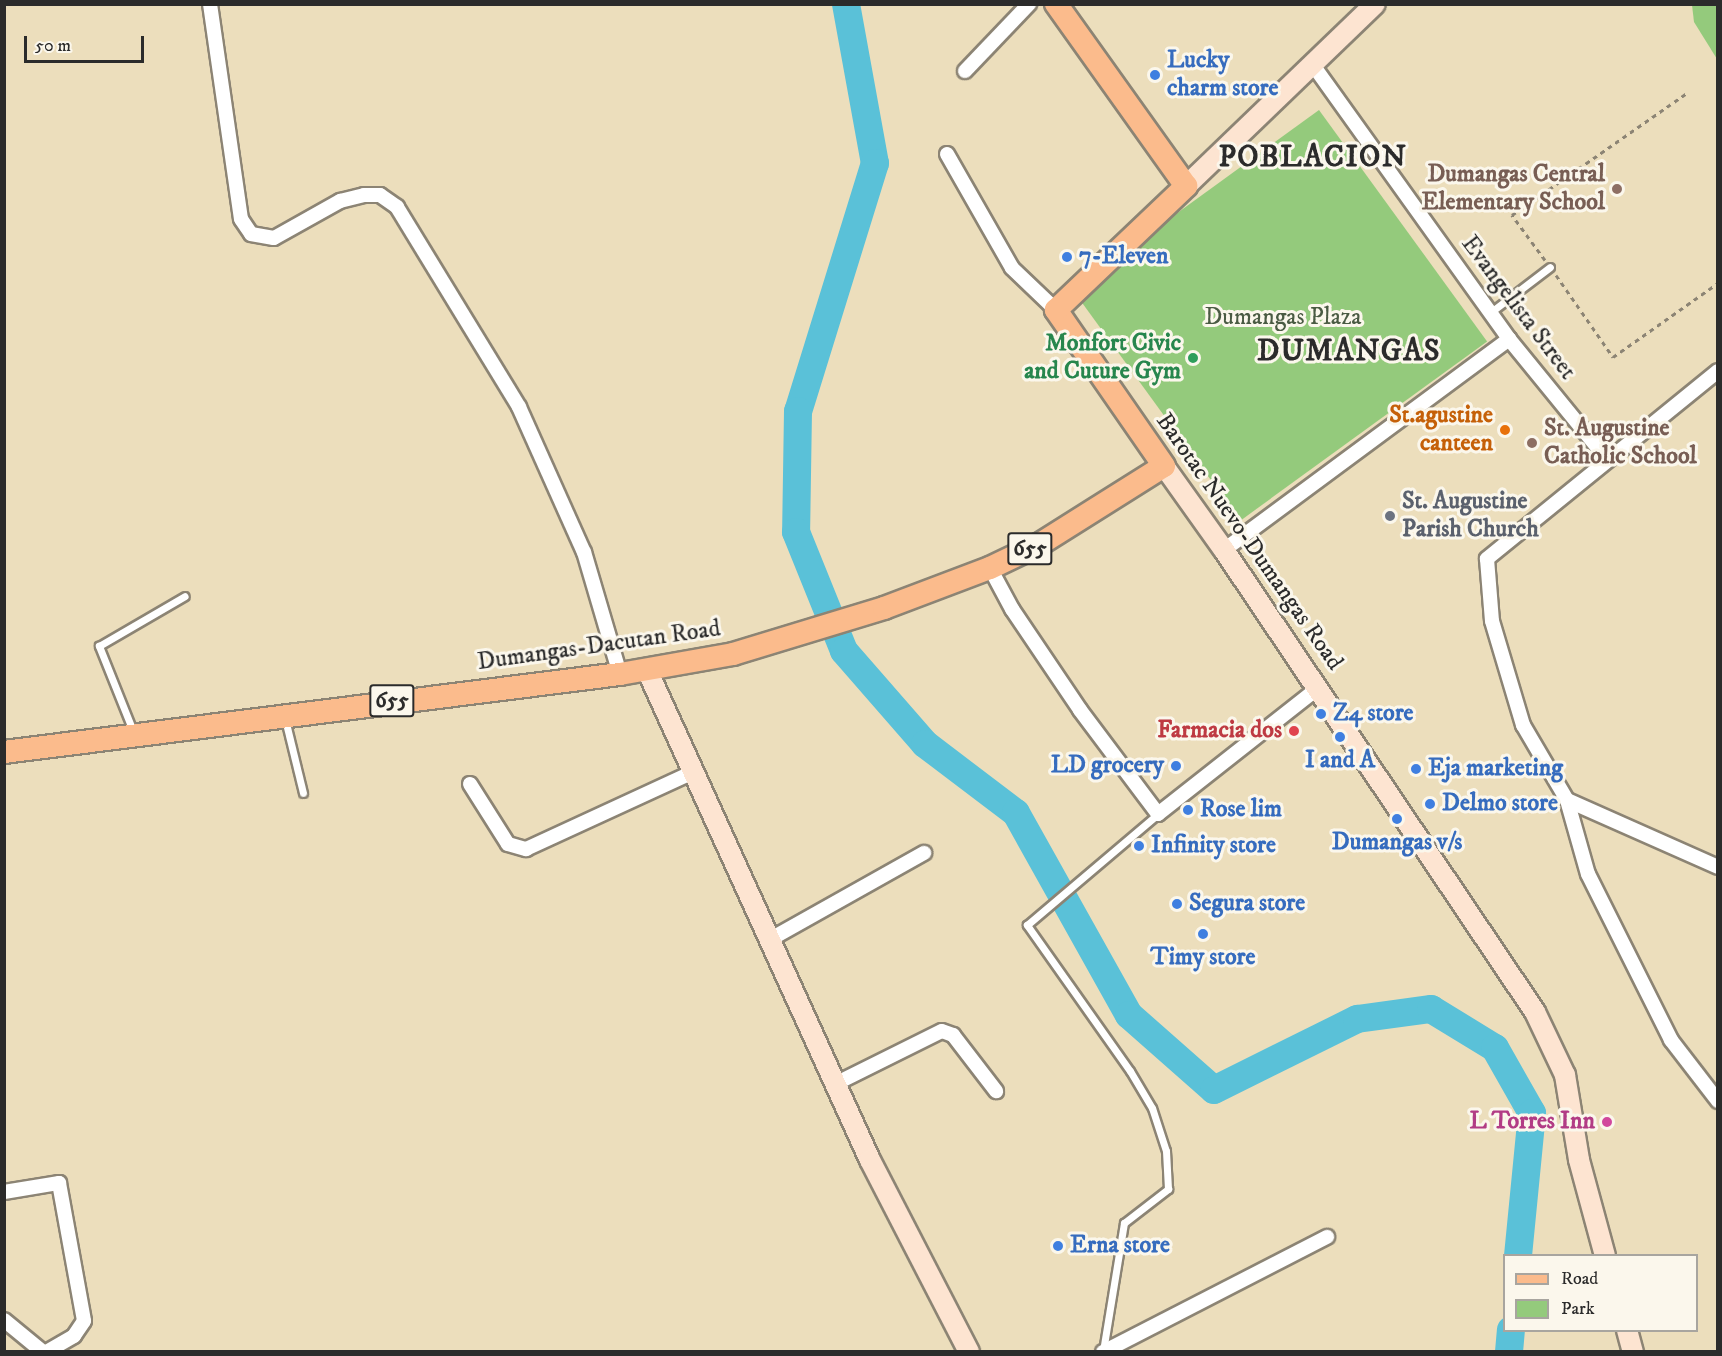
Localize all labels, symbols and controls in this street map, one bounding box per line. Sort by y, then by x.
scale bar [27,24,147,62]
text: 50 m [35,35,71,57]
place label: Lucky charm store [1167,47,1278,103]
marker: Lucky charm store [1148,68,1162,82]
district label: POBLACION [1218,140,1408,176]
place label: Dumangas Central Elementary School [1421,161,1605,217]
marker: Dumangas Central Elementary School [1610,182,1624,196]
street label: Evangelista Street [1455,230,1581,386]
place label: 7-Eleven [1079,243,1168,271]
marker: 7-Eleven [1060,250,1074,264]
park label: Dumangas Plaza [1204,304,1362,332]
place label: Monfort Civic and Cuture Gym [1024,330,1181,386]
district label: DUMANGAS [1257,334,1441,370]
marker: Monfort Civic and Cuture Gym [1186,351,1200,365]
place label: St.agustine canteen [1389,402,1493,458]
street label: Barotac Nuevo-Dumangas Road [1149,408,1349,676]
place label: St. Augustine Catholic School [1544,415,1697,471]
marker: St.agustine canteen [1498,423,1512,437]
marker: St. Augustine Catholic School [1525,436,1539,450]
place label: St. Augustine Parish Church [1402,488,1539,544]
marker: St. Augustine Parish Church [1383,509,1397,523]
road number: 655 [1006,530,1054,568]
street label: Dumangas-Dacutan Road [476,615,722,677]
road number: 655 [368,682,416,720]
place label: Z4 store [1333,700,1414,728]
marker: Z4 store [1314,707,1328,721]
place label: Farmacia dos [1157,717,1282,745]
marker: Farmacia dos [1287,724,1301,738]
marker: I and A [1333,730,1347,744]
place label: I and A [1305,747,1375,775]
place label: LD grocery [1051,752,1164,780]
place label: Eja marketing [1428,755,1563,783]
marker: LD grocery [1169,759,1183,773]
marker: Eja marketing [1409,762,1423,776]
place label: Delmo store [1442,790,1558,818]
place label: Rose lim [1200,796,1282,824]
marker: Delmo store [1423,797,1437,811]
marker: Rose lim [1181,803,1195,817]
marker: Dumangas v/s [1390,812,1404,826]
place label: Dumangas v/s [1332,829,1462,857]
place label: Infinity store [1151,832,1276,860]
marker: Infinity store [1132,839,1146,853]
place label: Segura store [1189,890,1305,918]
marker: Segura store [1170,897,1184,911]
marker: Timy store [1196,927,1210,941]
place label: Timy store [1151,944,1255,972]
place label: L Torres Inn [1469,1108,1595,1136]
marker: L Torres Inn [1600,1115,1614,1129]
place label: Erna store [1070,1232,1170,1260]
marker: Erna store [1051,1239,1065,1253]
legend [1503,1254,1698,1332]
text: Road [1561,1268,1598,1290]
text: Park [1561,1298,1595,1320]

